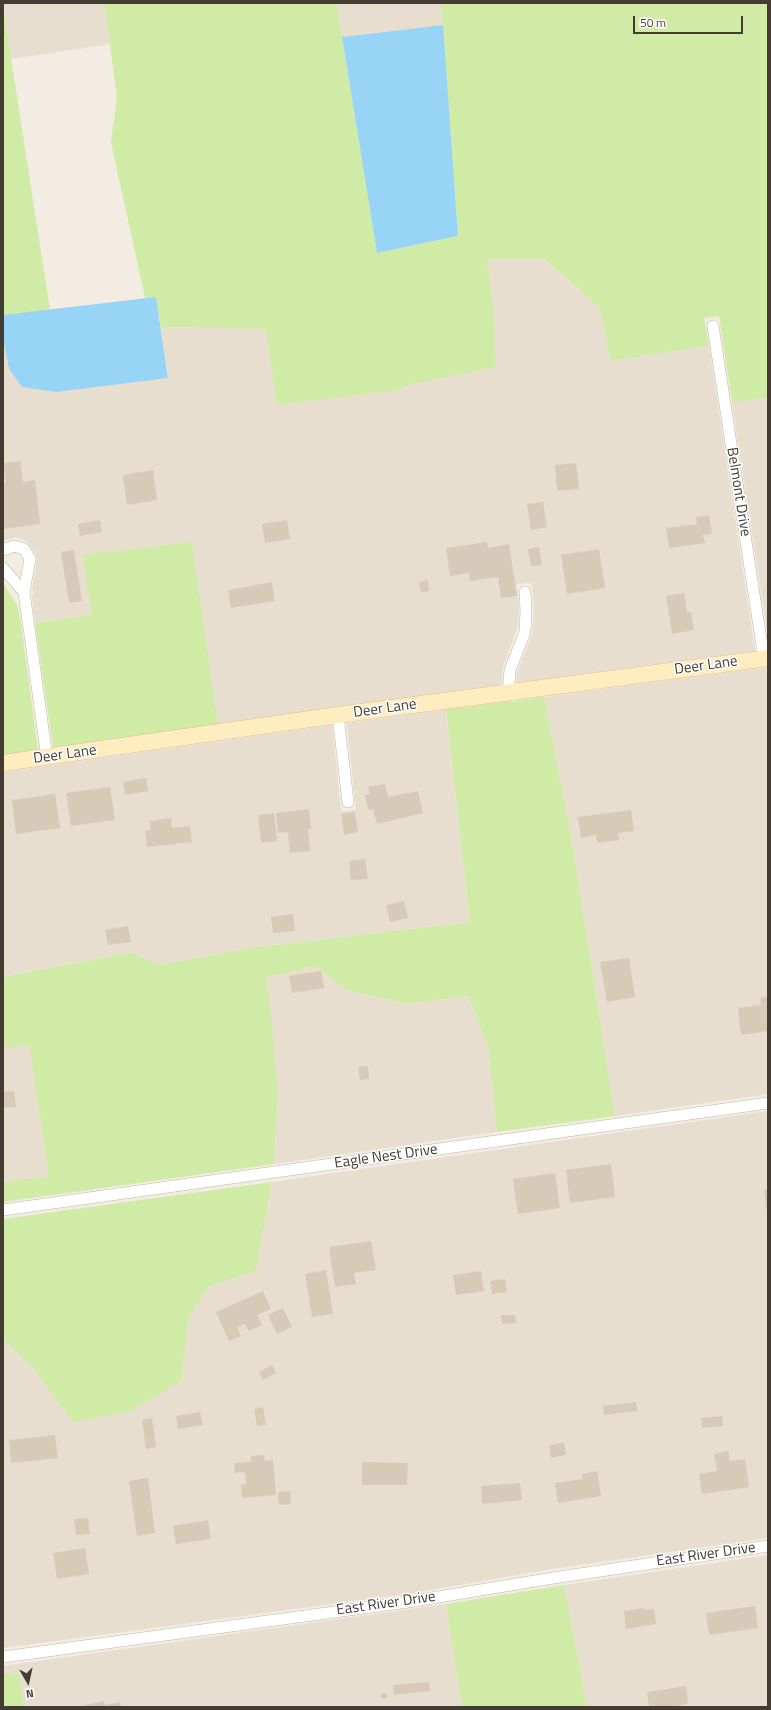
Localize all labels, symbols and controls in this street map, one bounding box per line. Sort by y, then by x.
scale bar [635,8,745,34]
text: 50 m [640,13,666,32]
street label: Belmont Drive [722,446,754,538]
street label: Deer Lane [673,653,739,679]
street label: Deer Lane [352,696,418,722]
street label: Deer Lane [32,742,98,768]
street label: Eagle Nest Drive [333,1141,439,1173]
street label: East River Drive [655,1539,757,1571]
street label: East River Drive [335,1588,437,1620]
north arrow [8,1662,48,1702]
text: N [25,1685,35,1702]

